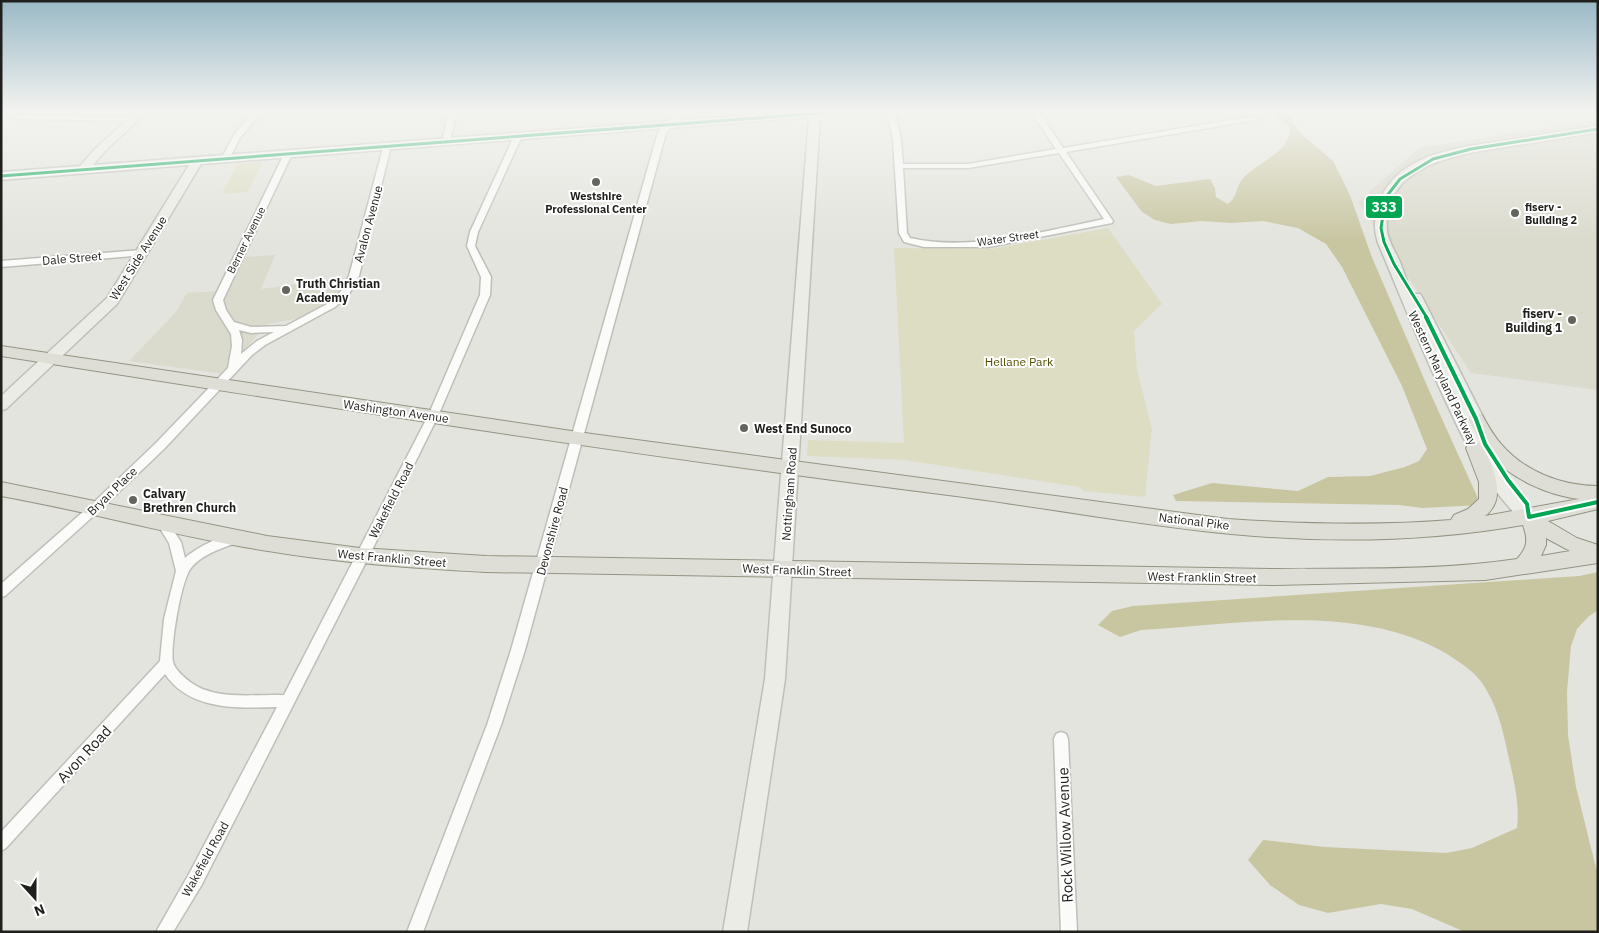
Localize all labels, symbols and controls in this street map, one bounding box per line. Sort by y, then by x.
marker: Westshire Professional Center [590,176,602,188]
street label: Avalon Avenue [350,183,386,264]
place label: Westshire Professional Center [545,189,647,216]
line badge: 333 [1365,195,1403,219]
text: 333 [1371,198,1397,216]
place label: fiserv - Building 2 [1525,200,1577,227]
street label: Berner Avenue [224,204,268,276]
marker: fiserv - Building 2 [1509,207,1521,219]
street label: West Side Avenue [106,213,170,303]
street label: Water Street [976,227,1040,249]
street label: Dale Street [41,248,103,268]
place label: Truth Christian Academy [296,276,380,305]
marker: Truth Christian Academy [280,284,292,296]
place label: fiserv - Building 1 [1505,306,1562,335]
street label: Western Maryland Parkway [1405,309,1481,447]
marker: fiserv - Building 1 [1566,314,1578,326]
park label: Hellane Park [985,354,1054,369]
street label: Washington Avenue [342,396,450,426]
place label: West End Sunoco [754,421,852,436]
marker: West End Sunoco [738,422,750,434]
street label: Nottingham Road [778,447,800,541]
street label: Wakefield Road [365,459,417,541]
street label: Bryan Place [84,463,140,519]
street label: Devonshire Road [533,485,571,577]
place label: Calvary Brethren Church [143,486,236,515]
marker: Calvary Brethren Church [127,494,139,506]
street label: National Pike [1158,509,1231,533]
street label: West Franklin Street [337,546,447,570]
street label: West Franklin Street [742,561,852,579]
street label: West Franklin Street [1147,569,1257,585]
street label: Avon Road [53,721,115,787]
street label: Rock Willow Avenue [1053,767,1077,903]
street label: Wakefield Road [178,819,232,899]
north arrow [10,873,60,923]
text: N [32,900,48,920]

